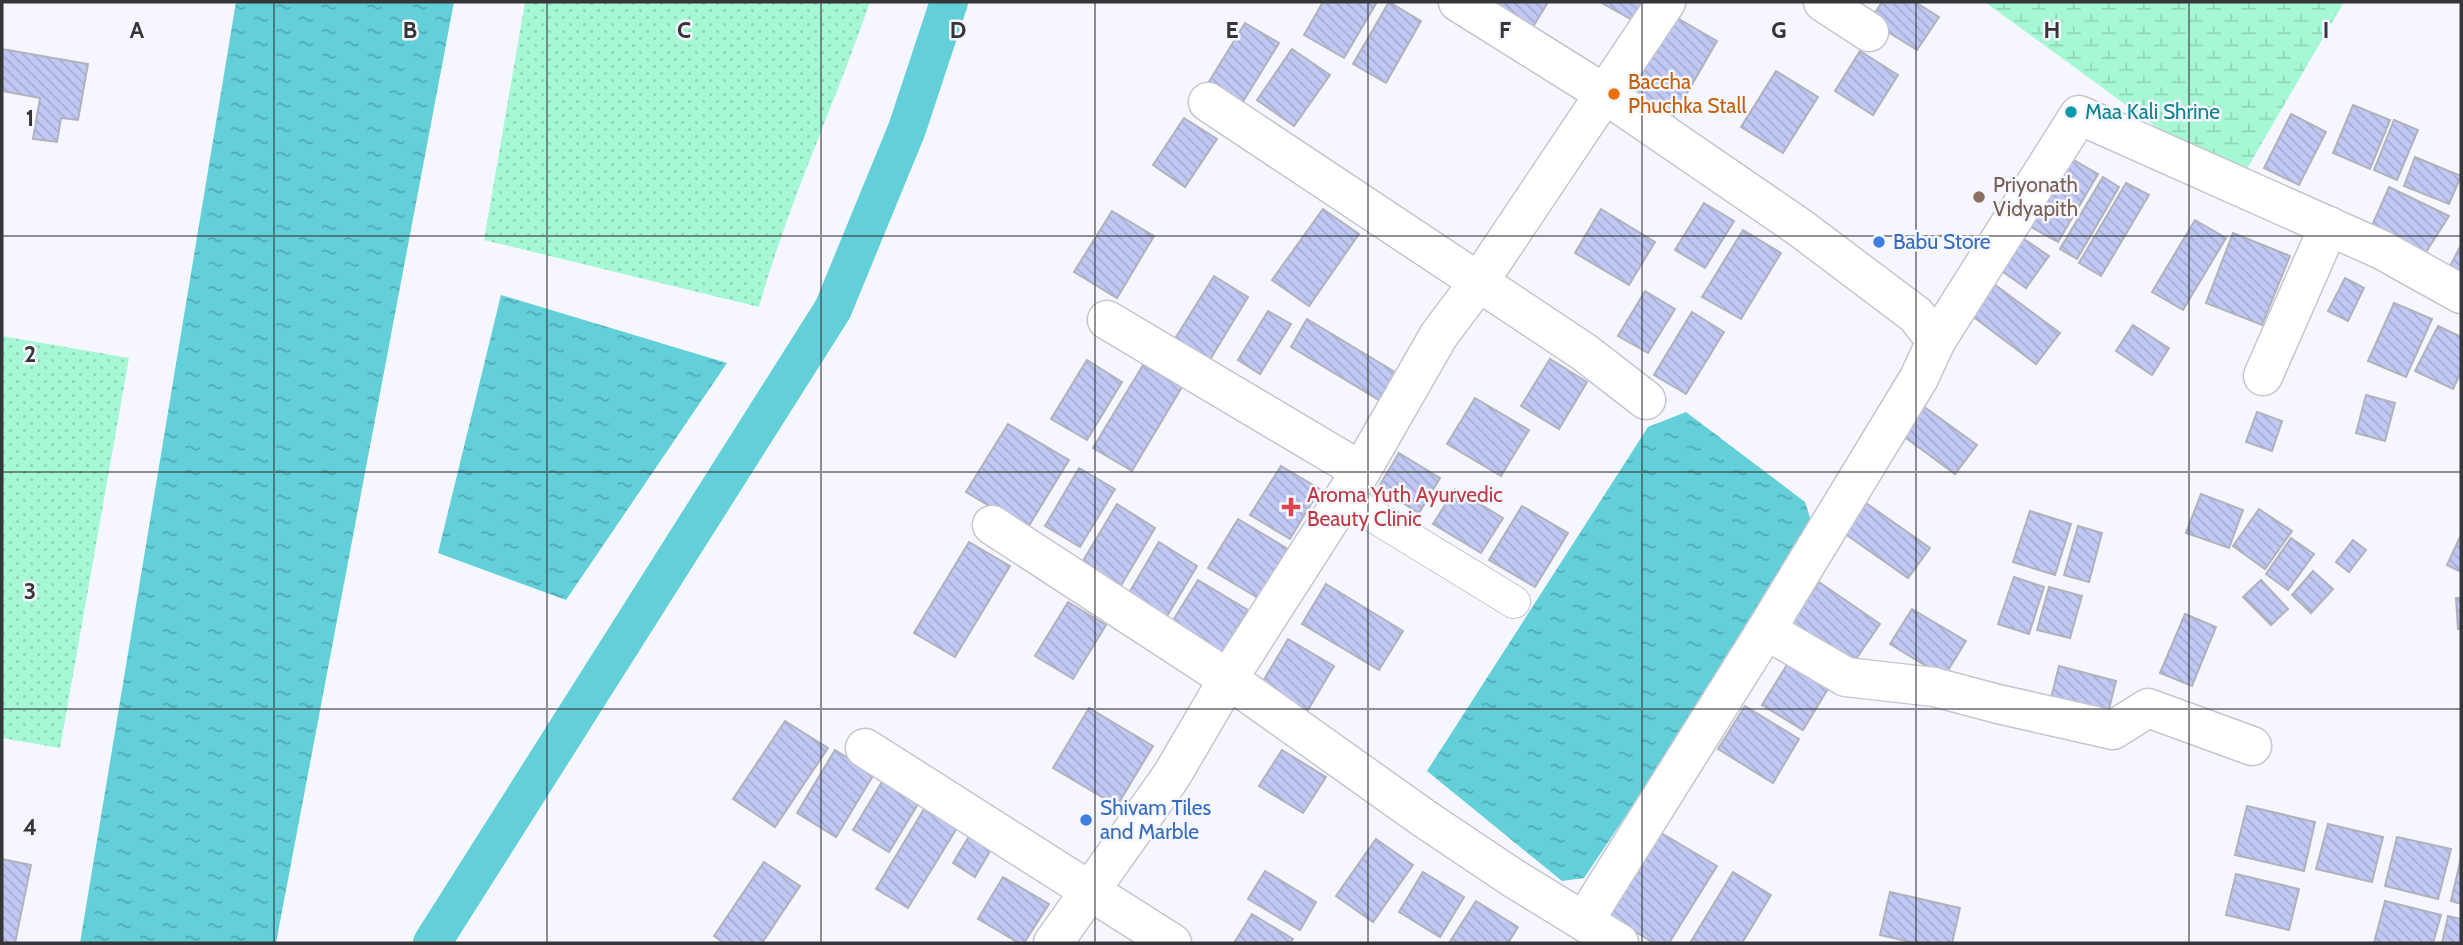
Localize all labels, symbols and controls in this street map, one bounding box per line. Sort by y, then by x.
text: A [130,16,145,44]
text: B [403,16,417,44]
text: C [677,16,691,44]
text: D [950,16,966,44]
text: E [1225,16,1239,44]
text: F [1499,16,1511,44]
text: G [1771,16,1787,44]
text: H [2044,16,2060,44]
text: I [2323,16,2329,44]
place label: Baccha Phuchka Stall [1628,69,1746,118]
marker: Baccha Phuchka Stall [1606,86,1622,102]
place label: Maa Kali Shrine [2085,99,2220,124]
text: 1 [26,104,34,132]
marker: Maa Kali Shrine [2063,104,2079,120]
place label: Priyonath Vidyapith [1993,172,2078,221]
marker: Priyonath Vidyapith [1971,189,1987,205]
place label: Babu Store [1893,229,1991,254]
marker: Babu Store [1871,234,1887,250]
text: 2 [24,340,36,368]
place label: Aroma Yuth Ayurvedic Beauty Clinic [1307,482,1503,531]
marker: Aroma Yuth Ayurvedic Beauty Clinic [1281,497,1301,517]
text: 3 [24,577,36,605]
place label: Shivam Tiles and Marble [1100,795,1211,844]
marker: Shivam Tiles and Marble [1078,812,1094,828]
text: 4 [23,813,37,841]

